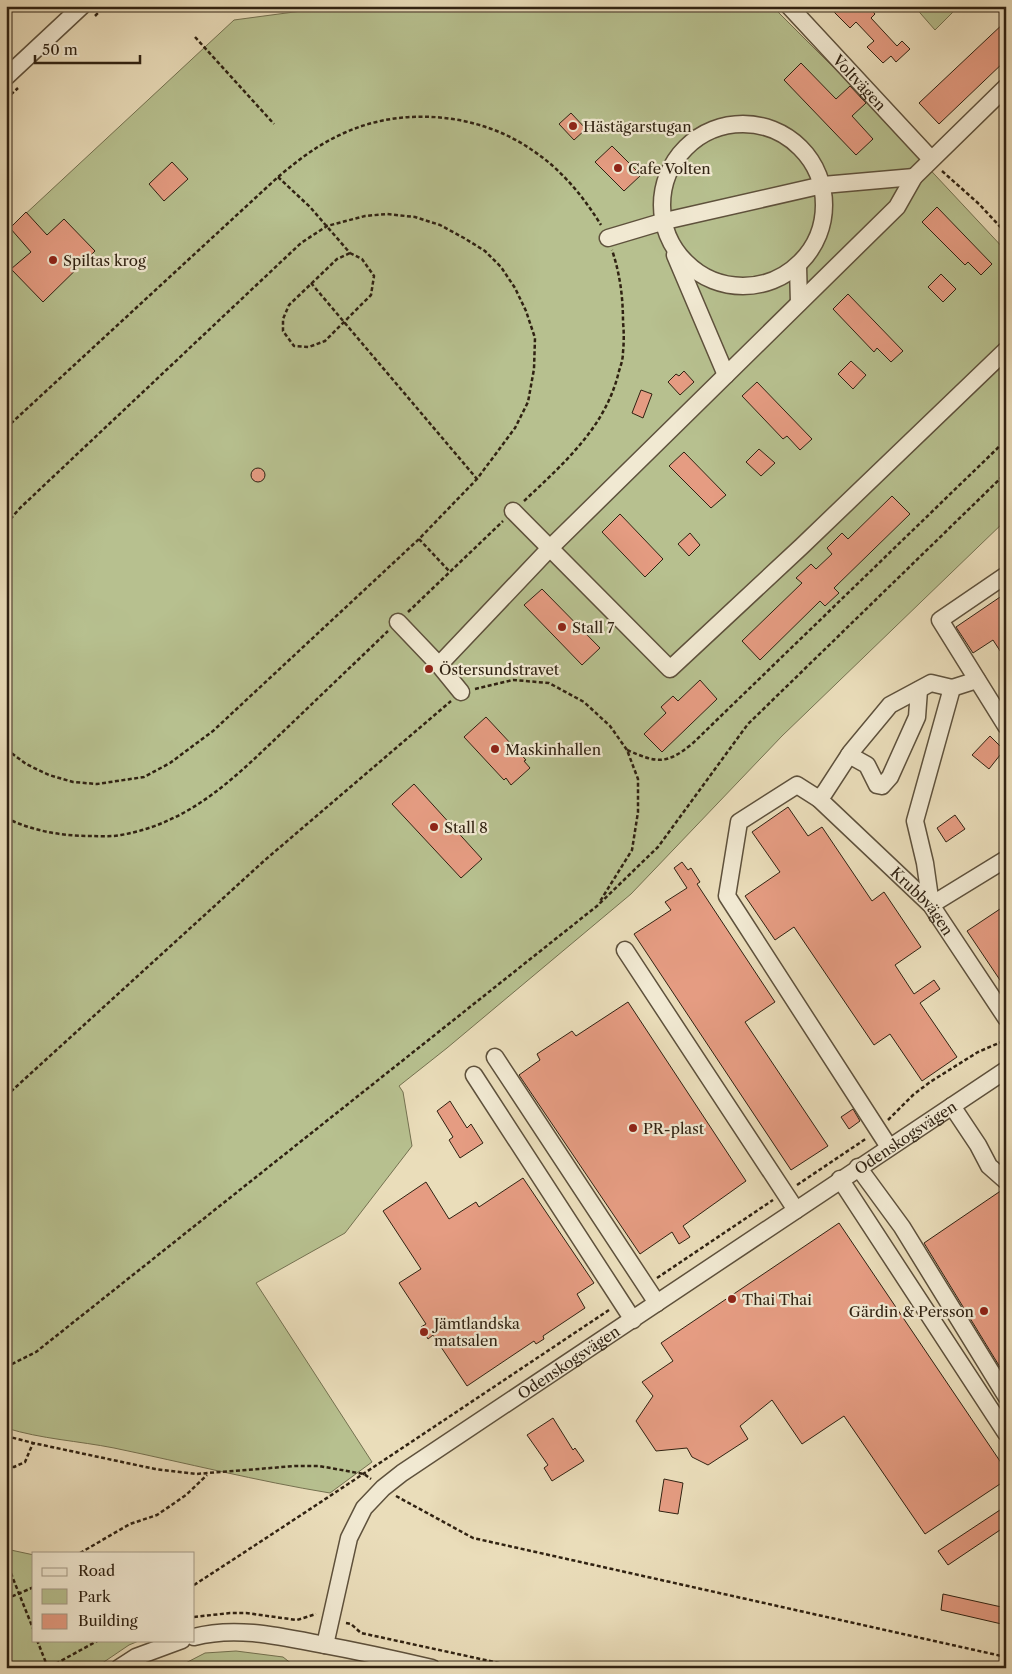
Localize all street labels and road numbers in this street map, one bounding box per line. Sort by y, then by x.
street label: Voltvägen [828,49,891,115]
street label: Krubbvägen [887,862,958,939]
street label: Odenskogsvägen [851,1096,961,1178]
street label: Odenskogsvägen [514,1321,624,1403]

